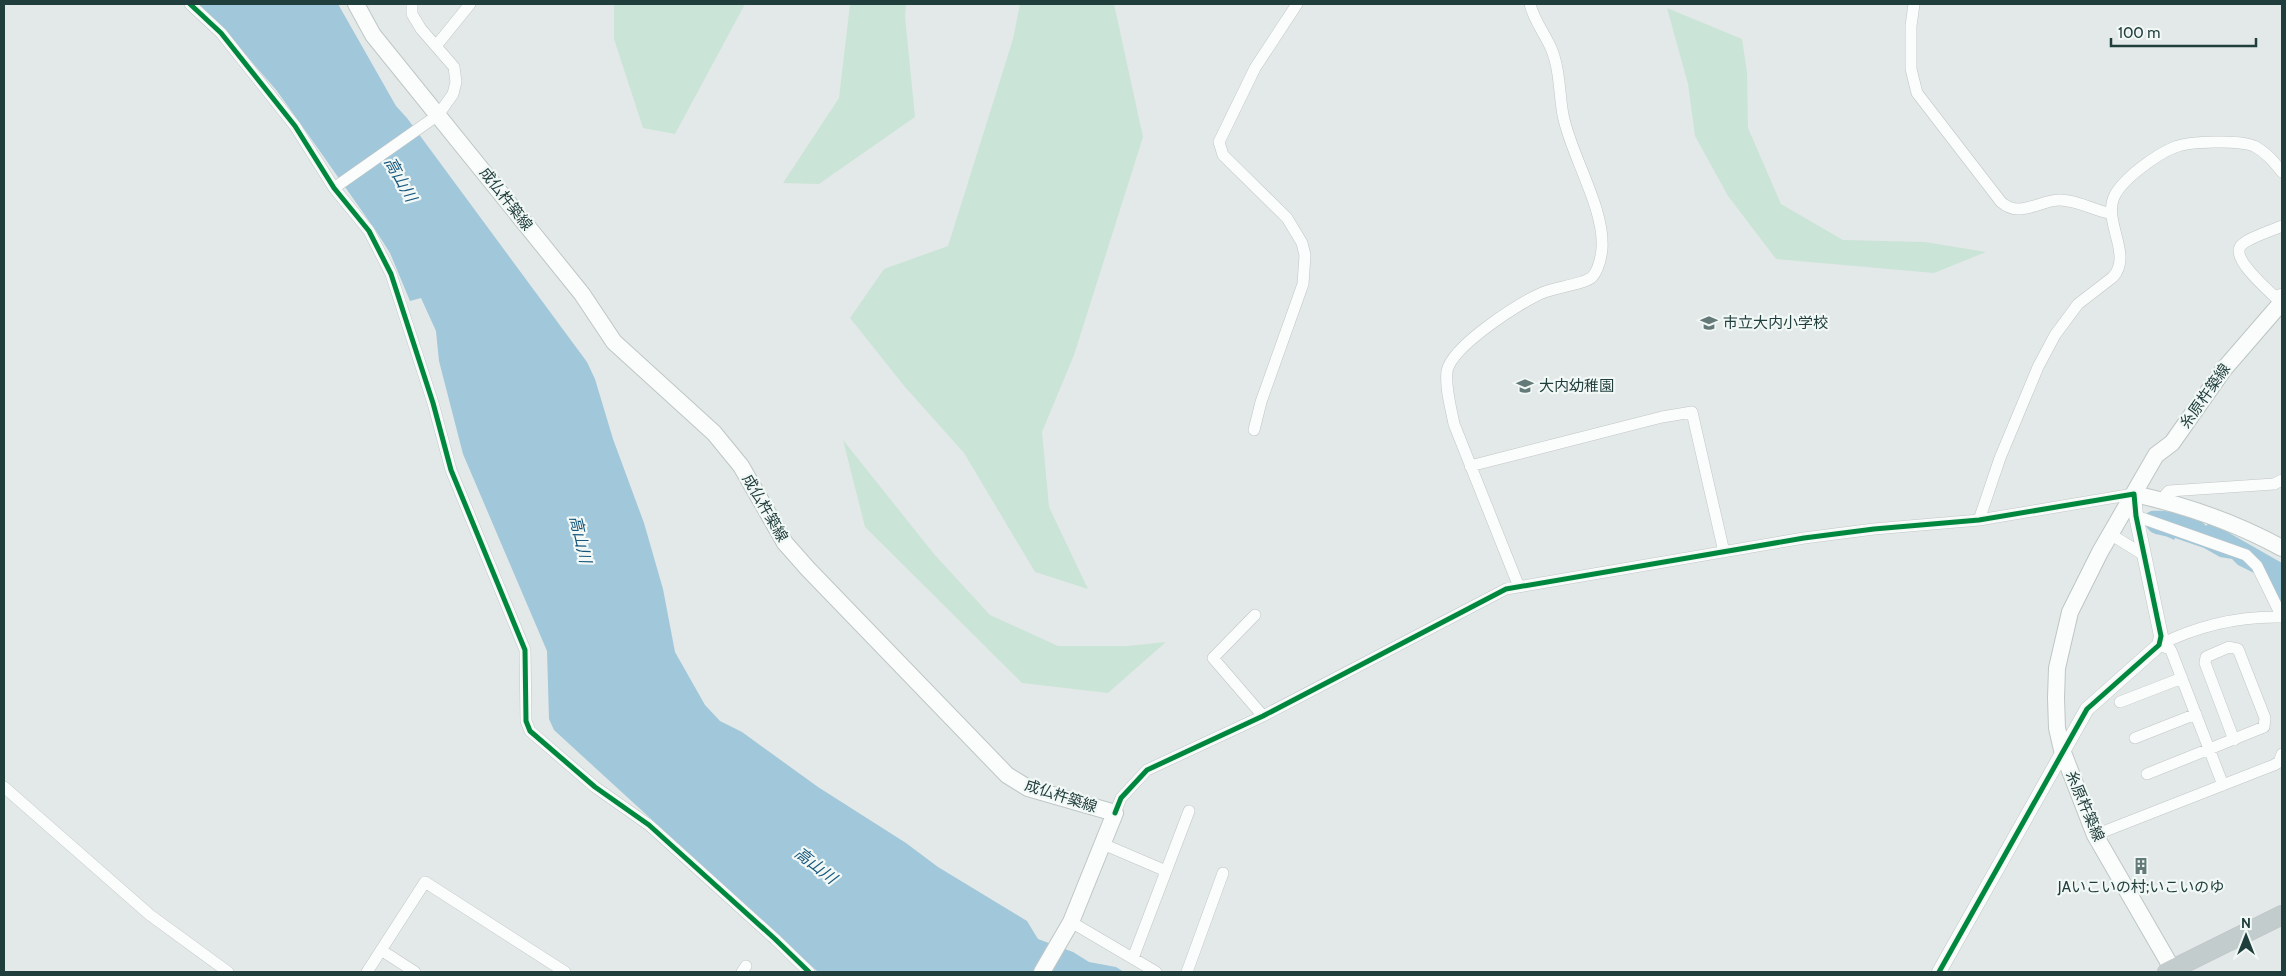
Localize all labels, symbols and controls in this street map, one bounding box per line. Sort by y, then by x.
scale bar [2111,15,2256,47]
text: 100 m [2118,24,2160,42]
water label: 高山川 [381,154,421,207]
street label: 成仏杵築線 [476,164,536,234]
school or university icon: 市立大内小学校 [1699,313,1719,333]
place label: 市立大内小学校 [1723,314,1828,332]
street label: 糸原杵築線 [2176,360,2234,432]
school or university icon: 大内幼稚園 [1515,376,1535,396]
place label: 大内幼稚園 [1539,377,1614,395]
street label: 成仏杵築線 [738,471,792,545]
water label: 高山川 [566,514,596,567]
street label: 糸原杵築線 [2062,768,2108,844]
street label: 成仏杵築線 [1023,776,1099,816]
water label: 高山川 [791,843,842,889]
building icon: JAいこいの村;いこいのゆ [2131,856,2151,876]
place label: JAいこいの村;いこいのゆ [2057,878,2224,896]
north arrow [2221,911,2271,961]
text: N [2241,914,2251,932]

